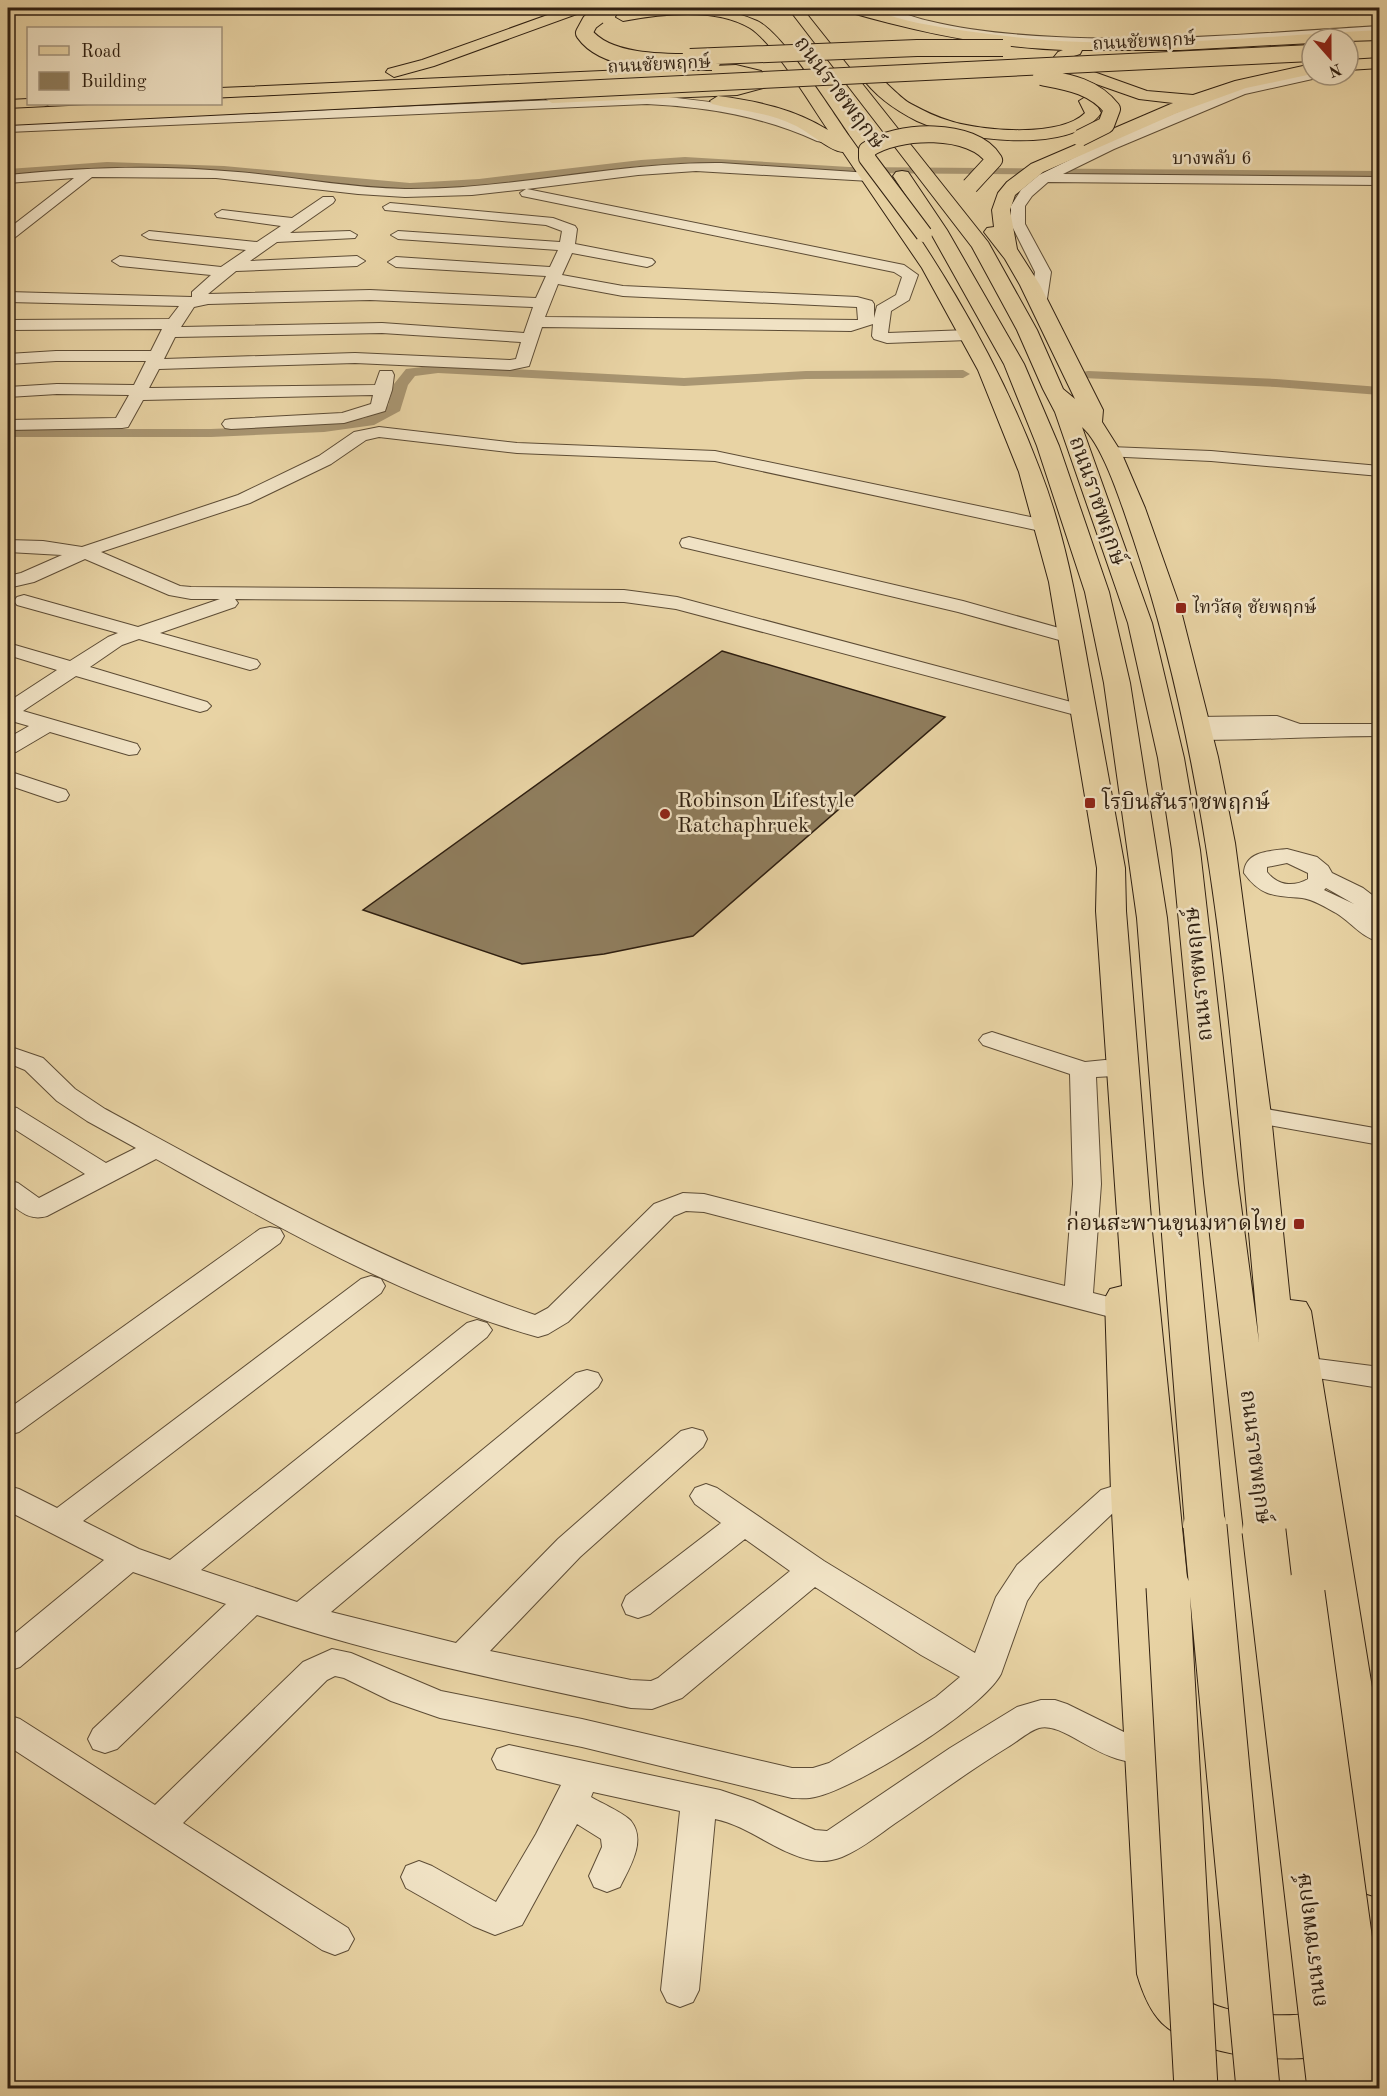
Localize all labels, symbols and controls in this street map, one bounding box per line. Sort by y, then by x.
legend [27,27,222,105]
street label: ถนนชัยพฤกษ์ [1092,27,1197,54]
north arrow [1300,27,1360,87]
street label: ถนนราชพฤกษ์ [790,31,891,153]
text: Road [81,43,121,61]
street label: ถนนชัยพฤกษ์ [607,50,712,77]
text: N [1325,59,1343,79]
text: Building [81,73,147,91]
street label: บางพลับ 6 [1172,149,1252,168]
street label: ถนนราชพฤกษ์ [1065,433,1132,568]
place label: ไทวัสดุ ชัยพฤกษ์ [1192,595,1317,619]
marker: ไทวัสดุ ชัยพฤกษ์ [1174,601,1188,615]
place label: โรบินสันราชพฤกษ์ [1101,787,1270,814]
place label: Robinson Lifestyle Ratchaphruek [677,790,854,837]
marker: โรบินสันราชพฤกษ์ [1083,796,1097,810]
marker: Robinson Lifestyle Ratchaphruek [658,807,672,821]
street label: ถนนราชพฤกษ์ [1178,906,1217,1043]
place label: ก่อนสะพานขุนมหาดไทย [1066,1208,1287,1237]
marker: ก่อนสะพานขุนมหาดไทย [1292,1217,1306,1231]
street label: ถนนราชพฤกษ์ [1236,1388,1277,1525]
street label: ถนนราชพฤกษ์ [1290,1872,1331,2009]

